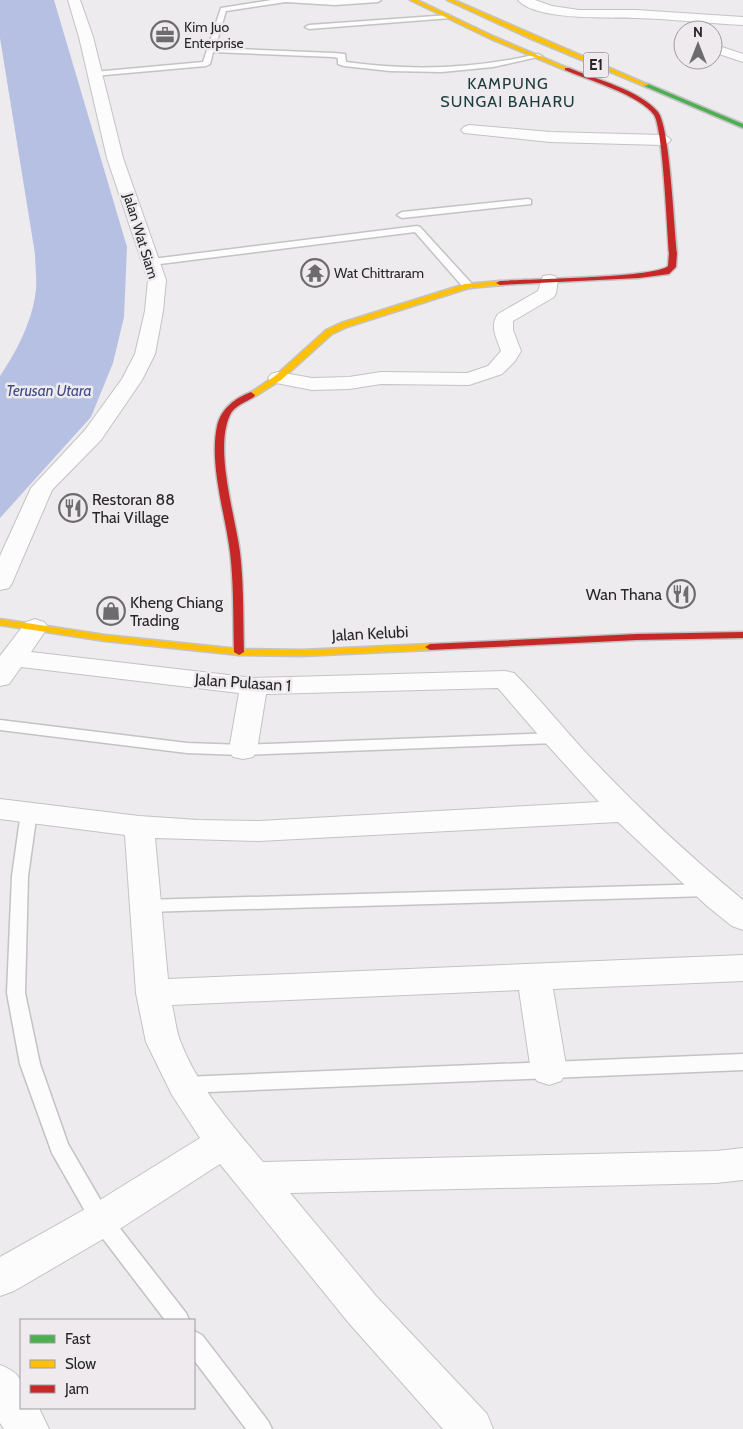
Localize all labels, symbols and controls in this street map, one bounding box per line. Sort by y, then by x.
place label: Kim Juo Enterprise [184,18,244,52]
office icon: Kim Juo Enterprise [150,20,180,50]
north arrow [673,20,723,70]
text: N [693,23,703,41]
road number: E1 [584,52,608,78]
district label: KAMPUNG SUNGAI BAHARU [440,74,576,111]
street label: Jalan Wat Siam [119,190,163,281]
temple icon: Wat Chittraram [300,258,330,288]
place label: Wat Chittraram [334,264,424,282]
water label: Terusan Utara [6,382,92,400]
place label: Restoran 88 Thai Village [92,490,175,527]
restaurant icon: Restoran 88 Thai Village [58,493,88,523]
restaurant icon: Wan Thana [666,579,696,609]
place label: Wan Thana [586,585,662,604]
place label: Kheng Chiang Trading [130,593,224,630]
shop icon: Kheng Chiang Trading [96,596,126,626]
street label: Jalan Kelubi [330,622,409,645]
street label: Jalan Pulasan 1 [193,670,292,695]
legend [20,1319,195,1409]
text: Fast [65,1330,90,1348]
text: Slow [65,1355,96,1373]
text: Jam [64,1380,89,1398]

